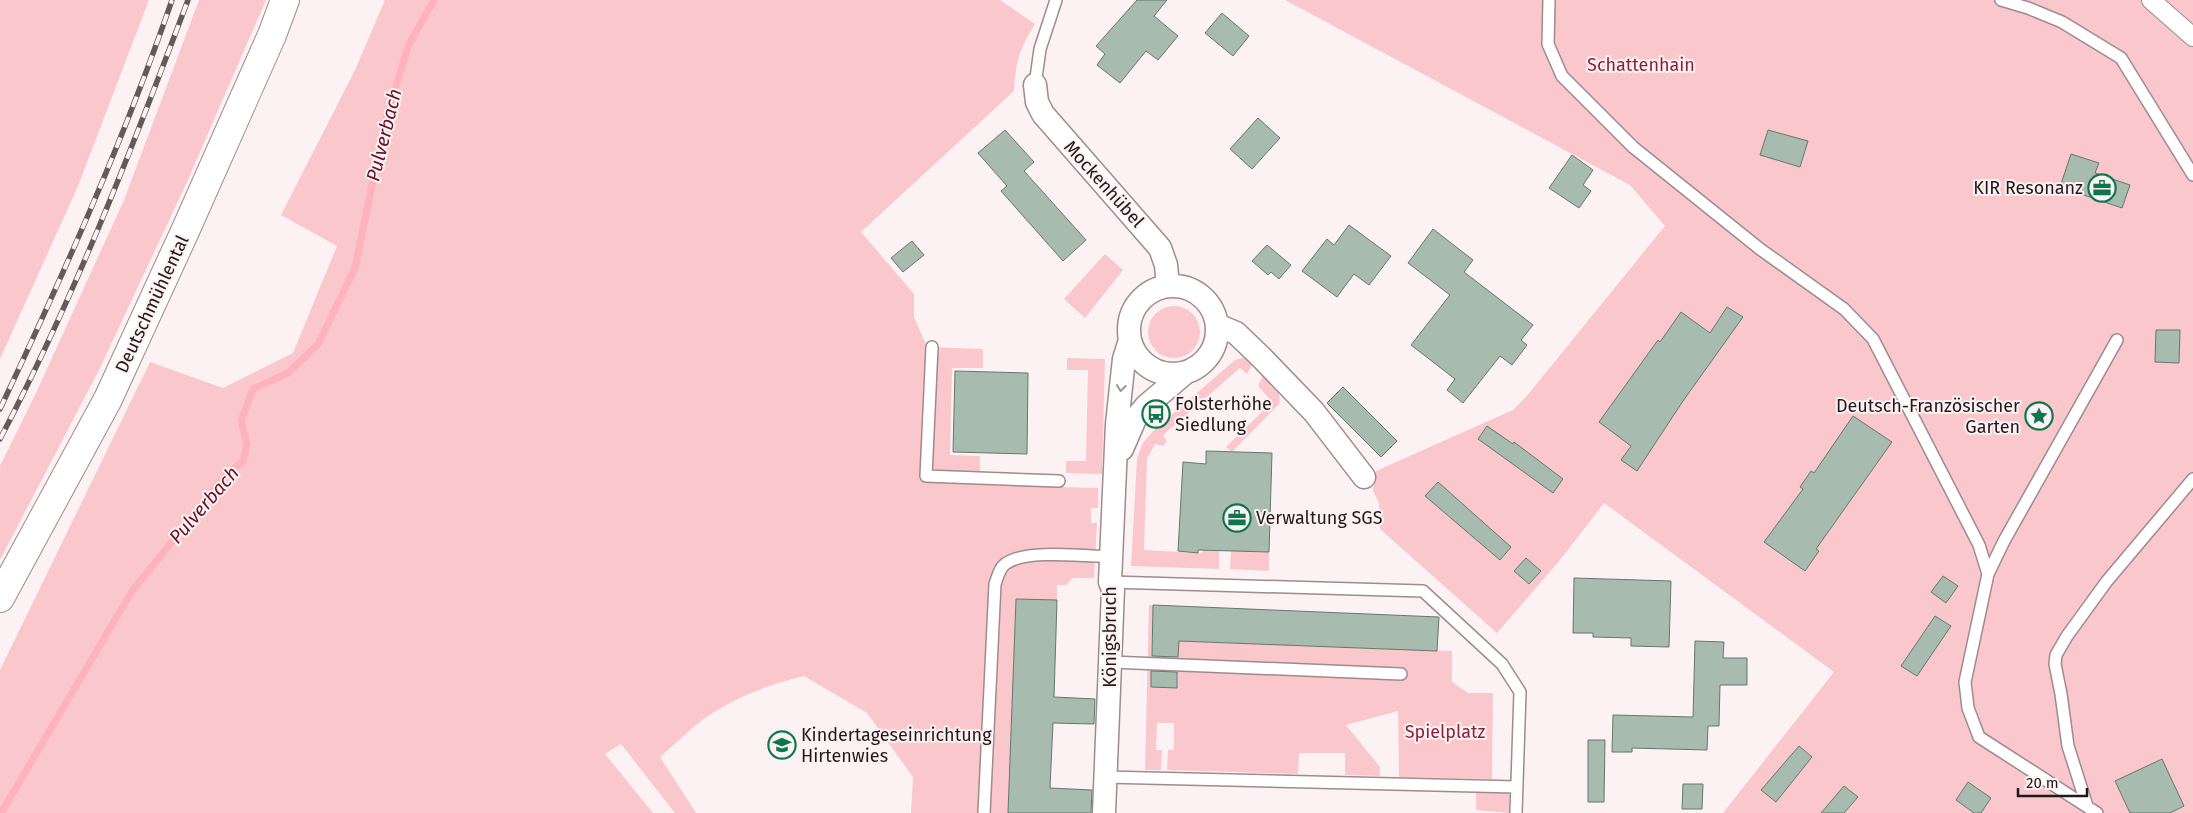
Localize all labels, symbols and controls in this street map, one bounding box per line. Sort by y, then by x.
park label: Schattenhain [1587,54,1695,76]
water label: Pulverbach [361,86,407,184]
street label: Mockenhübel [1059,136,1149,232]
office icon: KIR Resonanz [2087,173,2117,203]
place label: KIR Resonanz [1973,177,2083,199]
street label: Deutschmühlental [111,232,193,376]
one-way arrow [1116,384,1127,392]
place label: Folsterhöhe Siedlung [1175,393,1272,436]
place label: Deutsch-Französischer Garten [1836,395,2020,438]
bus stop icon: Folsterhöhe Siedlung [1141,399,1171,429]
place icon: Deutsch-Französischer Garten [2024,401,2054,431]
water label: Pulverbach [164,462,244,548]
office icon: Verwaltung SGS [1222,503,1252,533]
place label: Verwaltung SGS [1256,507,1383,529]
street label: Königsbruch [1099,586,1121,688]
park label: Spielplatz [1405,721,1485,743]
place label: Kindertageseinrichtung Hirtenwies [801,724,992,767]
school or university icon: Kindertageseinrichtung Hirtenwies [767,730,797,760]
scale bar [2018,766,2087,798]
text: 20 m [2026,774,2059,792]

